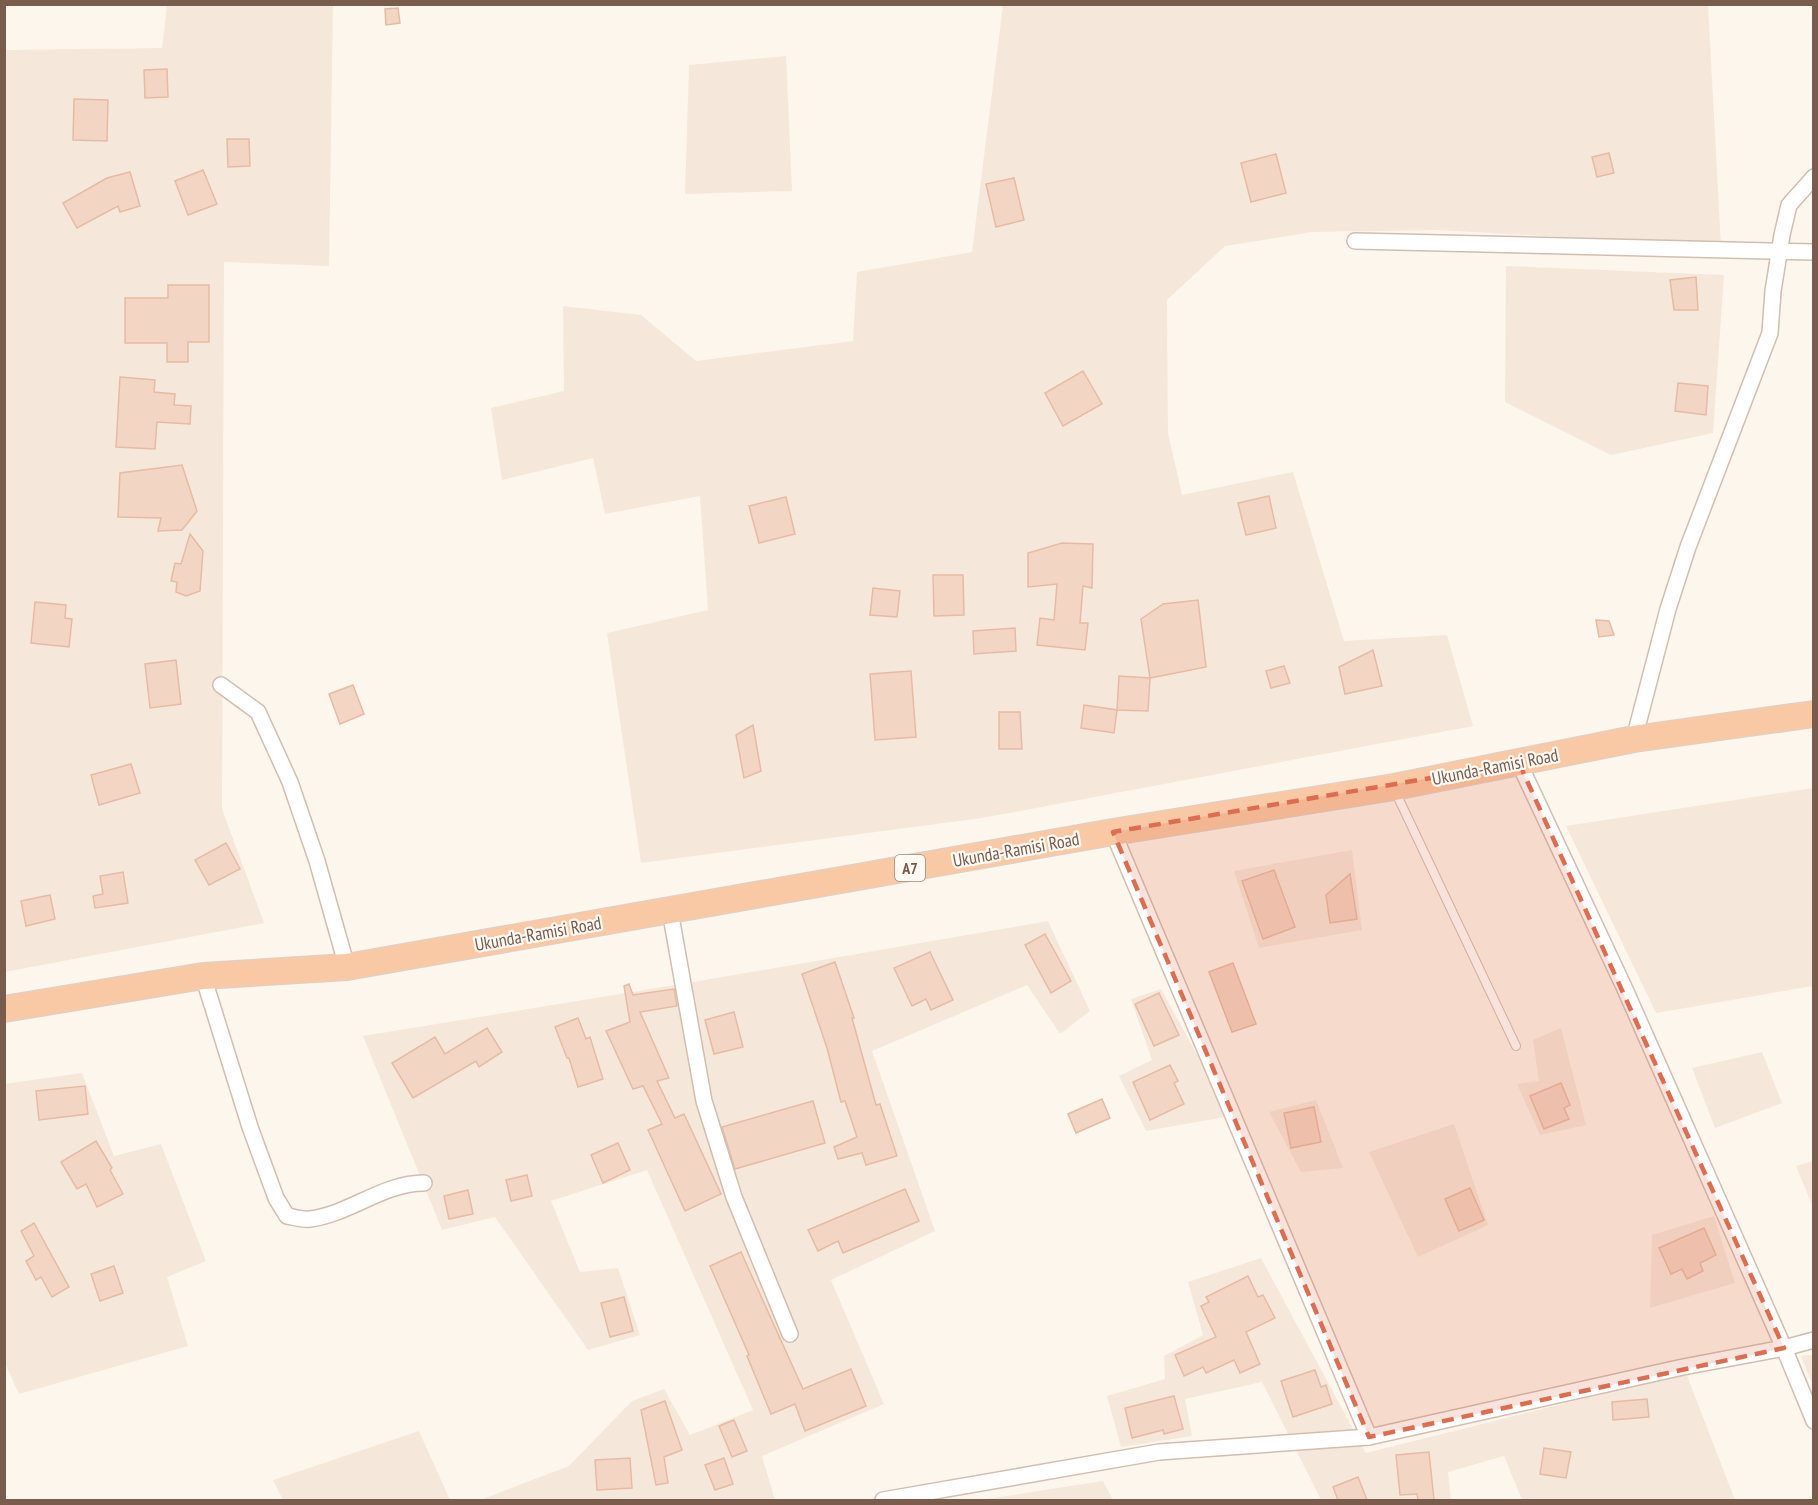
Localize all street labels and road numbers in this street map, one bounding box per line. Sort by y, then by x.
street label: Ukunda-Ramisi Road [1430,743,1560,790]
street label: Ukunda-Ramisi Road [951,827,1081,872]
road number: A7 [895,855,925,881]
street label: Ukunda-Ramisi Road [473,911,603,956]

